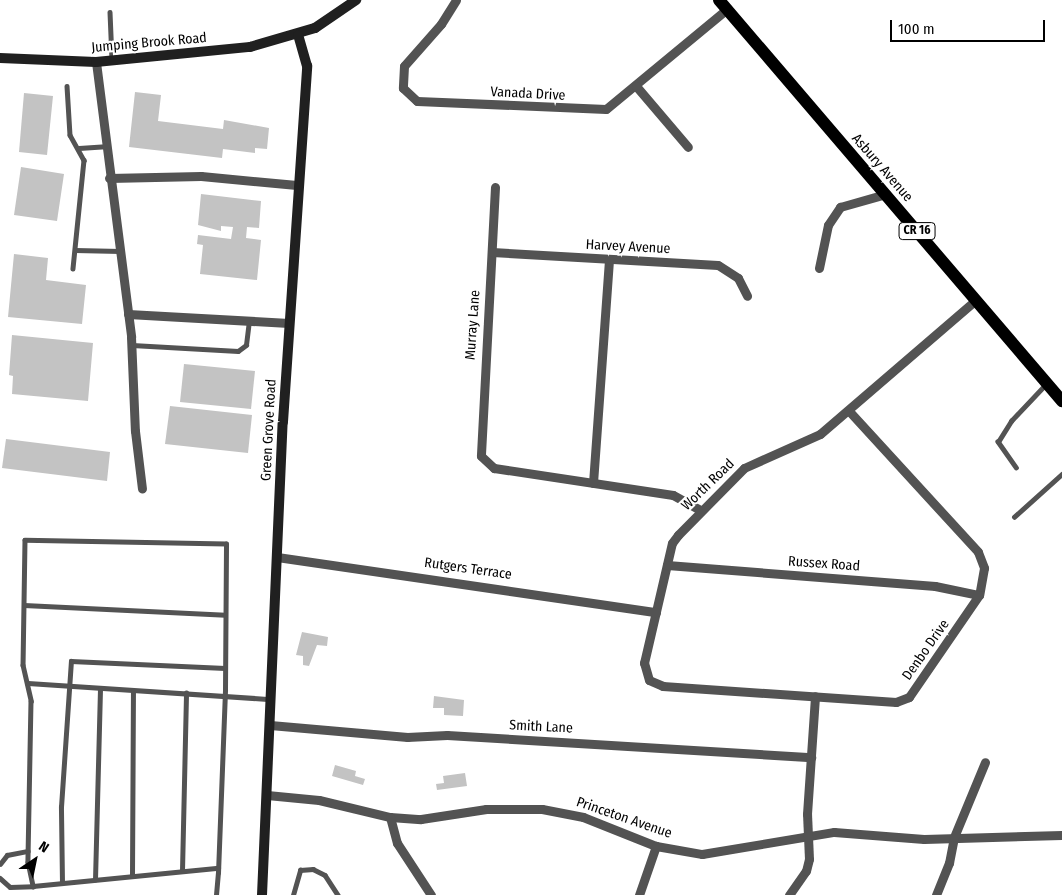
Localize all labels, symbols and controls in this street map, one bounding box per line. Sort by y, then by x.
scale bar [892,10,1047,42]
text: 100 m [898,20,935,38]
street label: Jumping Brook Road [91,30,207,56]
street label: Vanada Drive [490,84,566,104]
street label: Asbury Avenue [848,131,916,205]
road number: CR 16 [898,222,936,240]
street label: Harvey Avenue [585,236,671,258]
street label: Murray Lane [462,289,484,361]
street label: Green Grove Road [258,379,280,481]
street label: Worth Road [678,456,738,514]
street label: Russex Road [788,553,860,575]
street label: Rutgers Terrace [423,555,513,583]
street label: Denbo Drive [899,616,953,684]
street label: Smith Lane [509,717,573,737]
street label: Princeton Avenue [574,794,674,842]
north arrow [10,835,60,885]
text: N [35,838,52,857]

